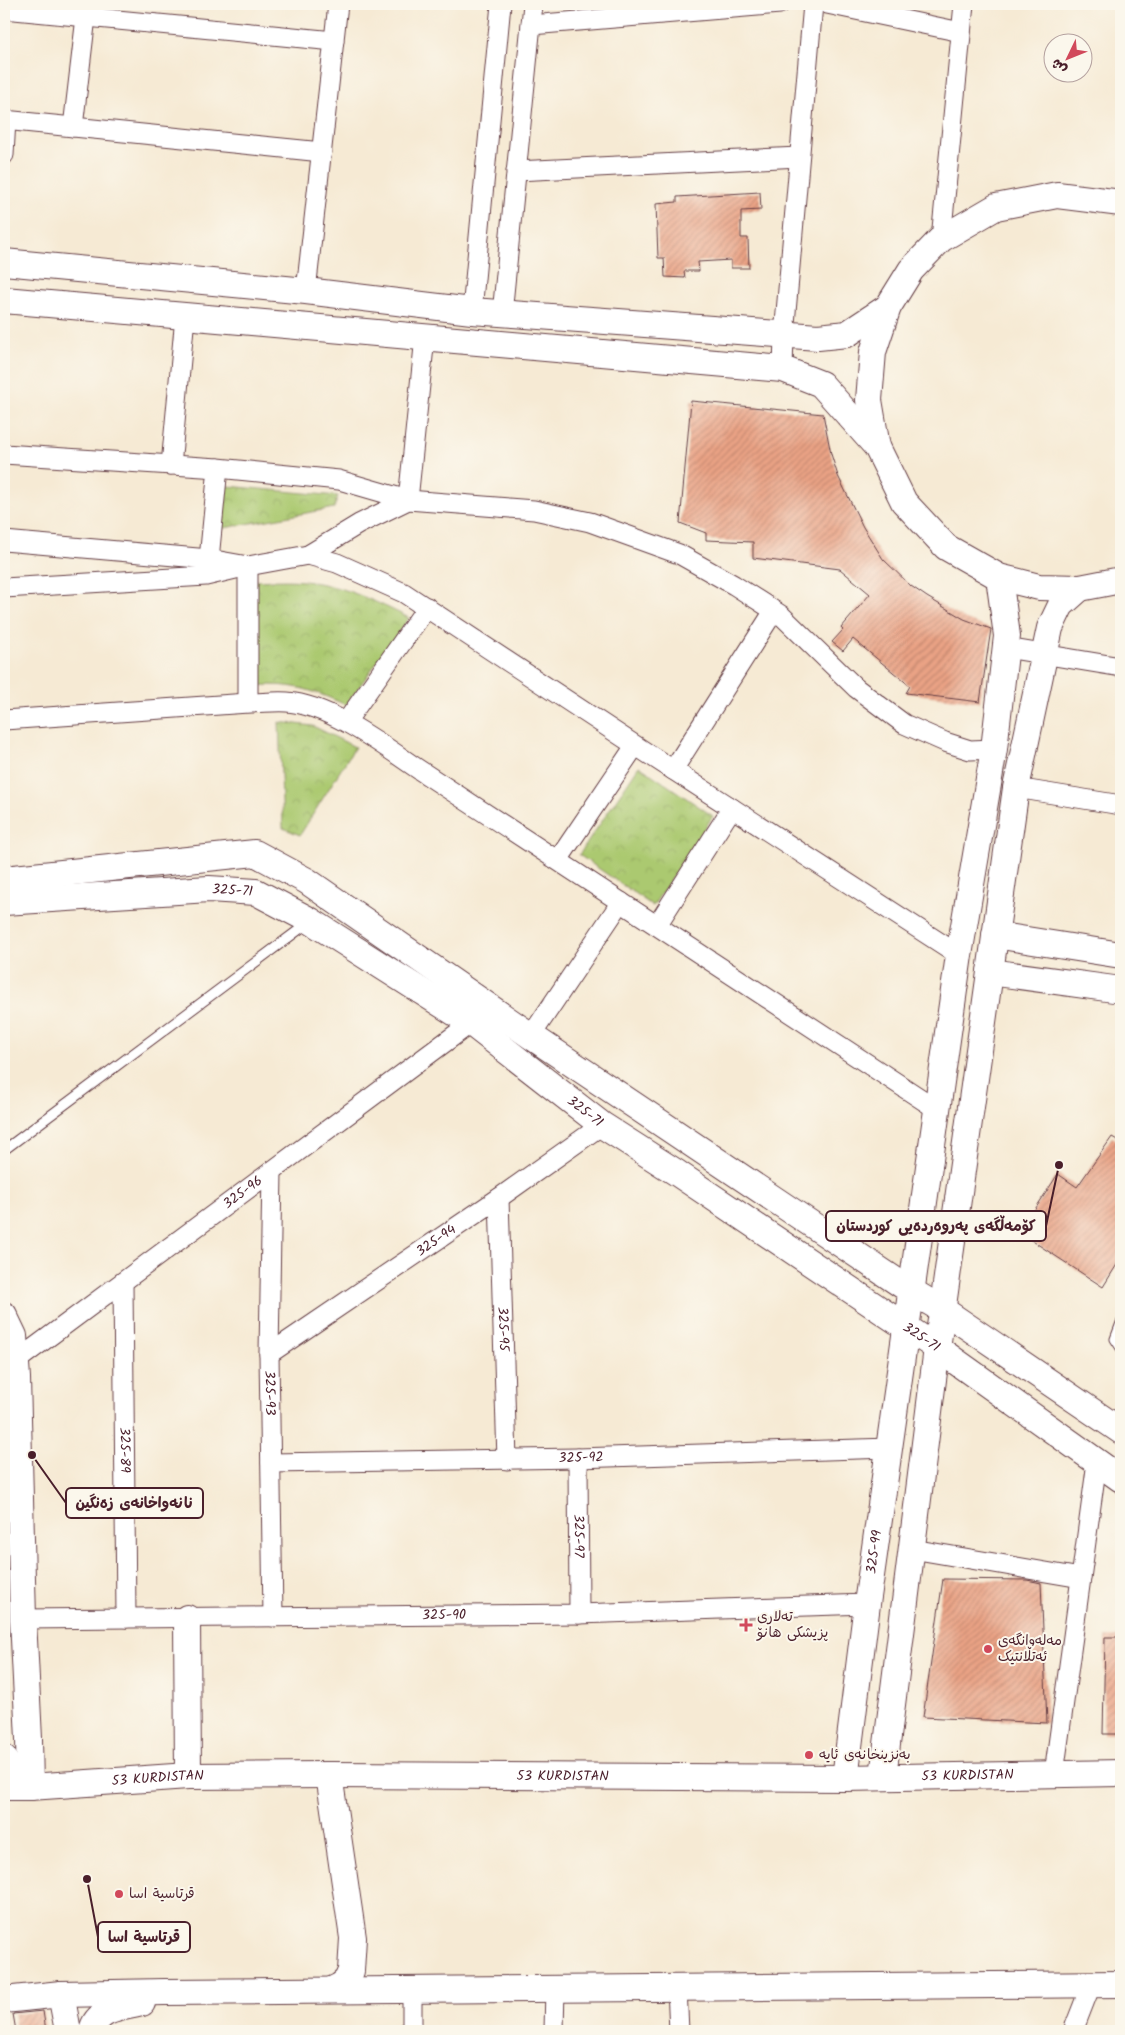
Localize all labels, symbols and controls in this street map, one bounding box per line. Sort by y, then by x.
north arrow [1042,32,1092,82]
text: ش [1046,53,1073,79]
street label: 325-71 [211,878,254,903]
street label: 325-71 [562,1091,608,1133]
street label: 325-96 [218,1170,267,1215]
callout: كۆمەڵگەی پەروەردەیی كوردستان [826,1211,1046,1241]
text: كۆمەڵگەی پەروەردەیی كوردستان [836,1215,1036,1239]
street label: 325-94 [412,1219,461,1262]
street label: 325-95 [491,1306,515,1353]
street label: 325-71 [898,1317,944,1358]
street label: 325-93 [258,1370,281,1416]
street label: 325-89 [113,1427,136,1473]
street label: 325-92 [558,1446,604,1469]
callout: نانەواخانەی زەنگین [66,1488,203,1518]
text: نانەواخانەی زەنگین [76,1492,192,1516]
street label: 325-97 [567,1514,590,1558]
street label: 325-99 [860,1529,888,1575]
street label: 325-90 [422,1604,466,1626]
place label: تەلاری پزیشکی هانۆ [756,1606,828,1644]
marker: تەلاری پزیشکی هانۆ [739,1618,753,1632]
place label: مەلەوانگەی ئەتڵانتیک [998,1630,1062,1668]
marker: مەلەوانگەی ئەتڵانتیک [982,1643,994,1655]
place label: بەنزینخانەی ئایە [819,1744,911,1766]
marker: بەنزینخانەی ئایە [803,1749,815,1761]
street label: 53 KURDISTAN [921,1764,1014,1788]
street label: 53 KURDISTAN [111,1765,204,1792]
street label: 53 KURDISTAN [516,1765,609,1788]
place label: قرتاسية اسا [129,1883,195,1905]
marker: قرتاسية اسا [113,1888,125,1900]
callout: قرتاسیة اسا [98,1922,190,1952]
text: قرتاسیة اسا [108,1926,180,1950]

